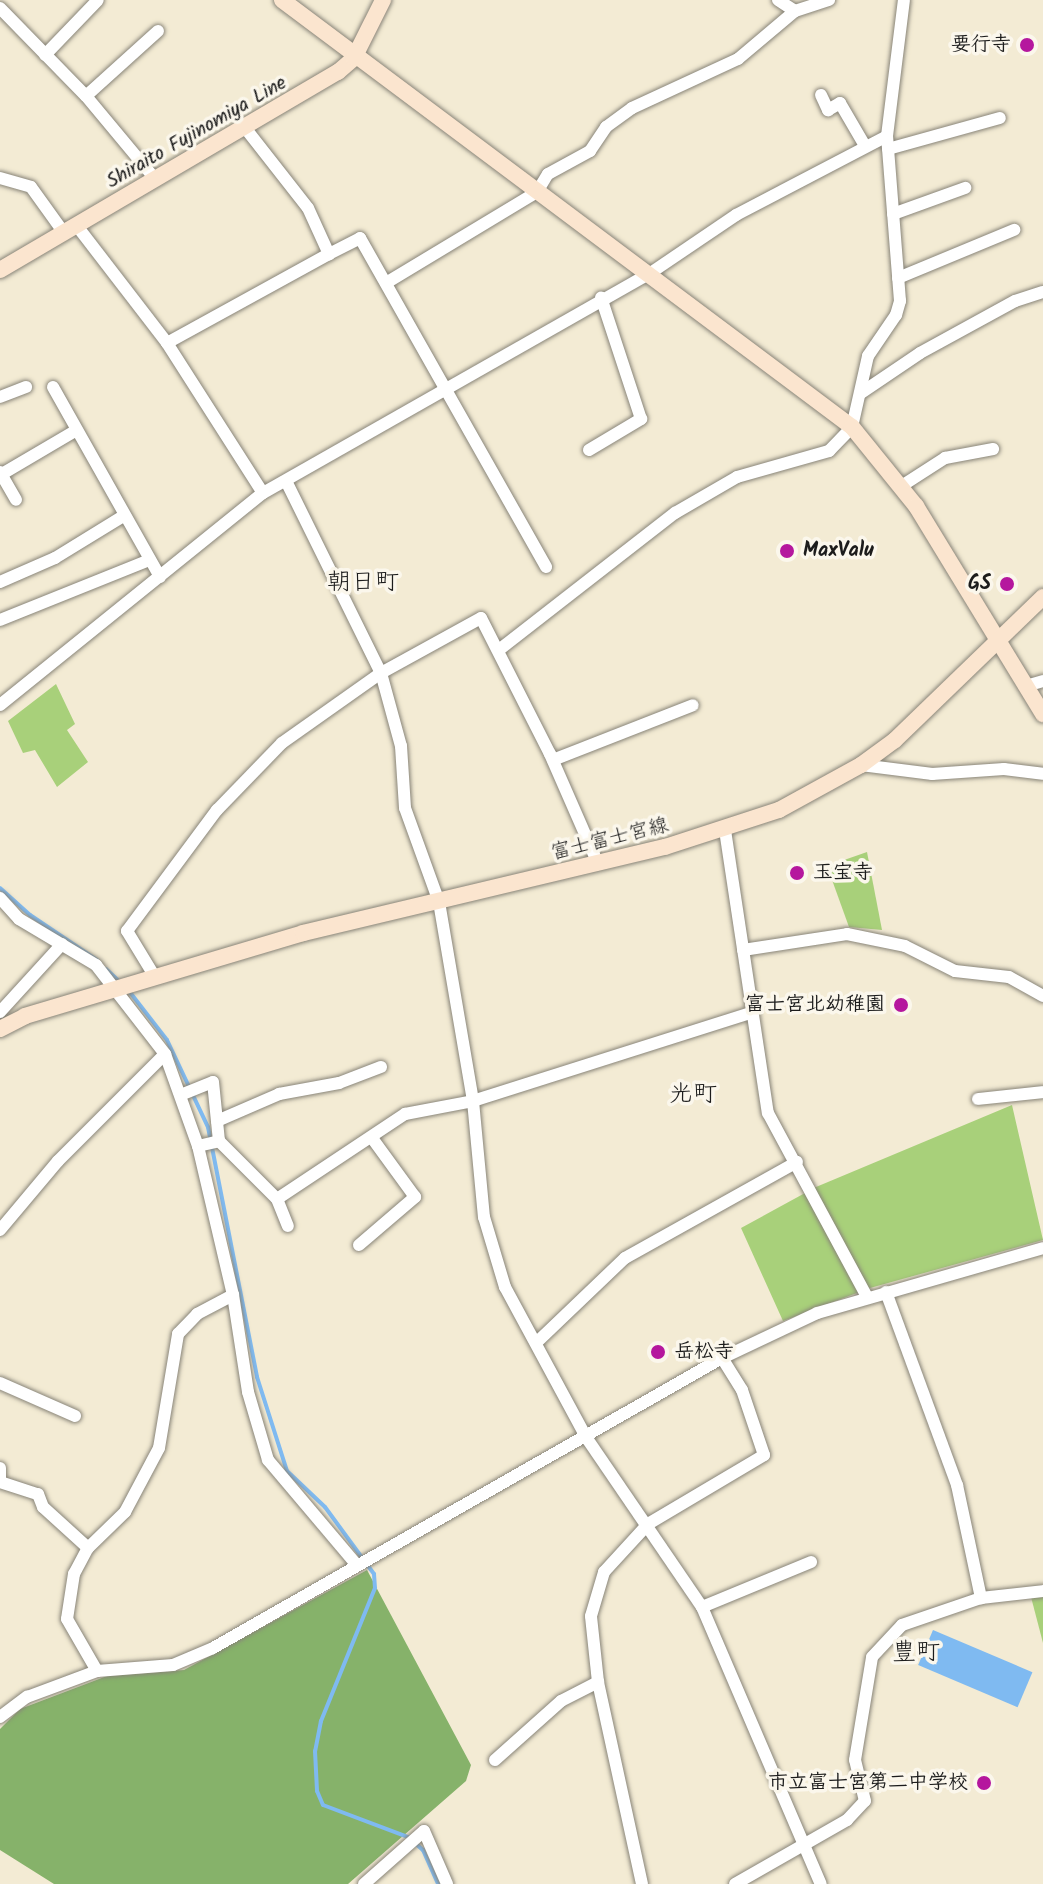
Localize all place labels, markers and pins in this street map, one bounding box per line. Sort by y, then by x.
place label: 要行寺 [951,33,1011,57]
marker: 要行寺 [1018,36,1036,54]
place label: MaxValu [803,539,874,563]
marker: MaxValu [778,542,796,560]
place label: GS [968,572,991,596]
marker: GS [998,575,1016,593]
place label: 玉宝寺 [813,861,873,885]
marker: 玉宝寺 [788,864,806,882]
place label: 富士宮北幼稚園 [745,993,885,1017]
marker: 富士宮北幼稚園 [892,996,910,1014]
place label: 岳松寺 [674,1340,734,1364]
marker: 岳松寺 [649,1343,667,1361]
place label: 市立富士宮第二中学校 [768,1771,968,1795]
marker: 市立富士宮第二中学校 [975,1774,993,1792]

